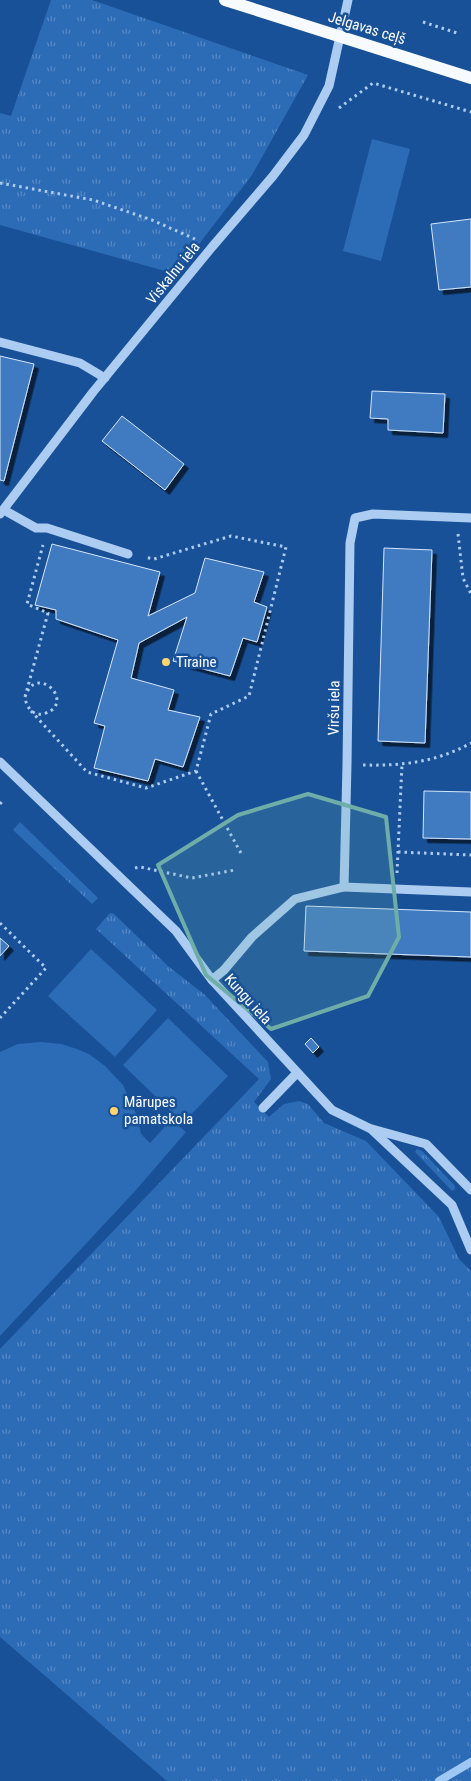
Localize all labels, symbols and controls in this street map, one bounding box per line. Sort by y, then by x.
street label: Jelgavas ceļš [326,8,408,48]
street label: Viskalnu iela [142,238,204,308]
place label: Tīraine [176,653,217,671]
marker: Tīraine [160,656,172,668]
street label: Viršu iela [325,680,343,736]
street label: Kungu iela [221,970,275,1028]
place label: Mārupes pamatskola [124,1093,193,1128]
marker: Mārupes pamatskola [108,1105,120,1117]

